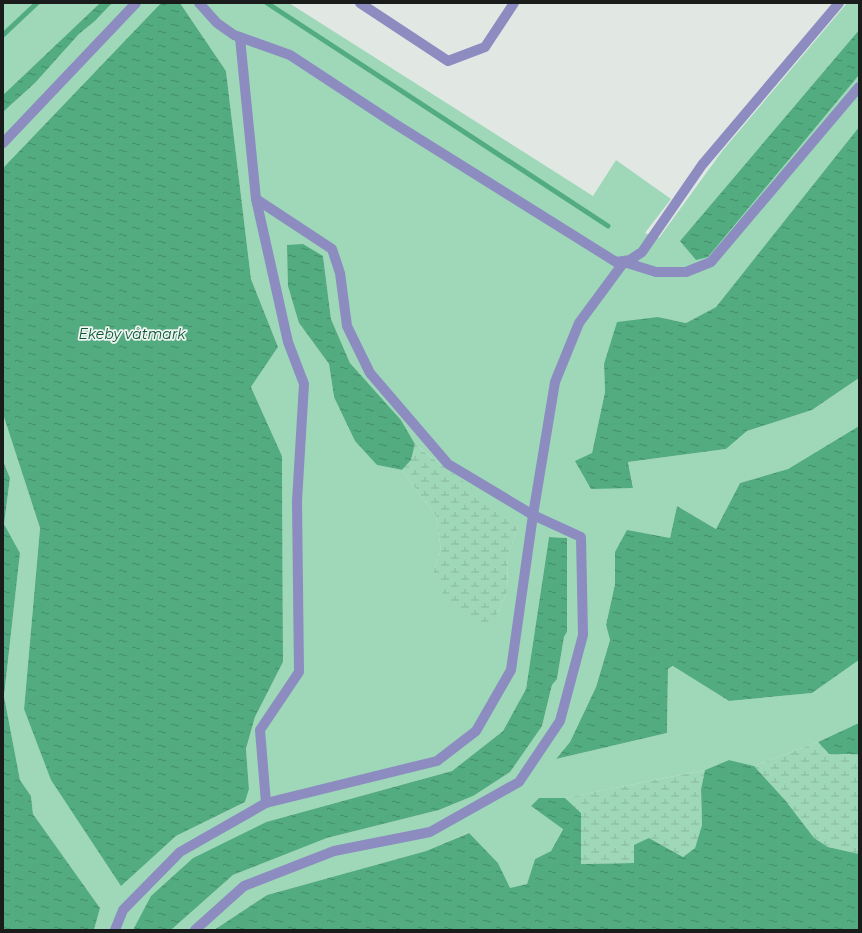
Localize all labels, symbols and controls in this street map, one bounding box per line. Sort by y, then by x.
water label: Ekeby våtmark [78,325,186,343]

